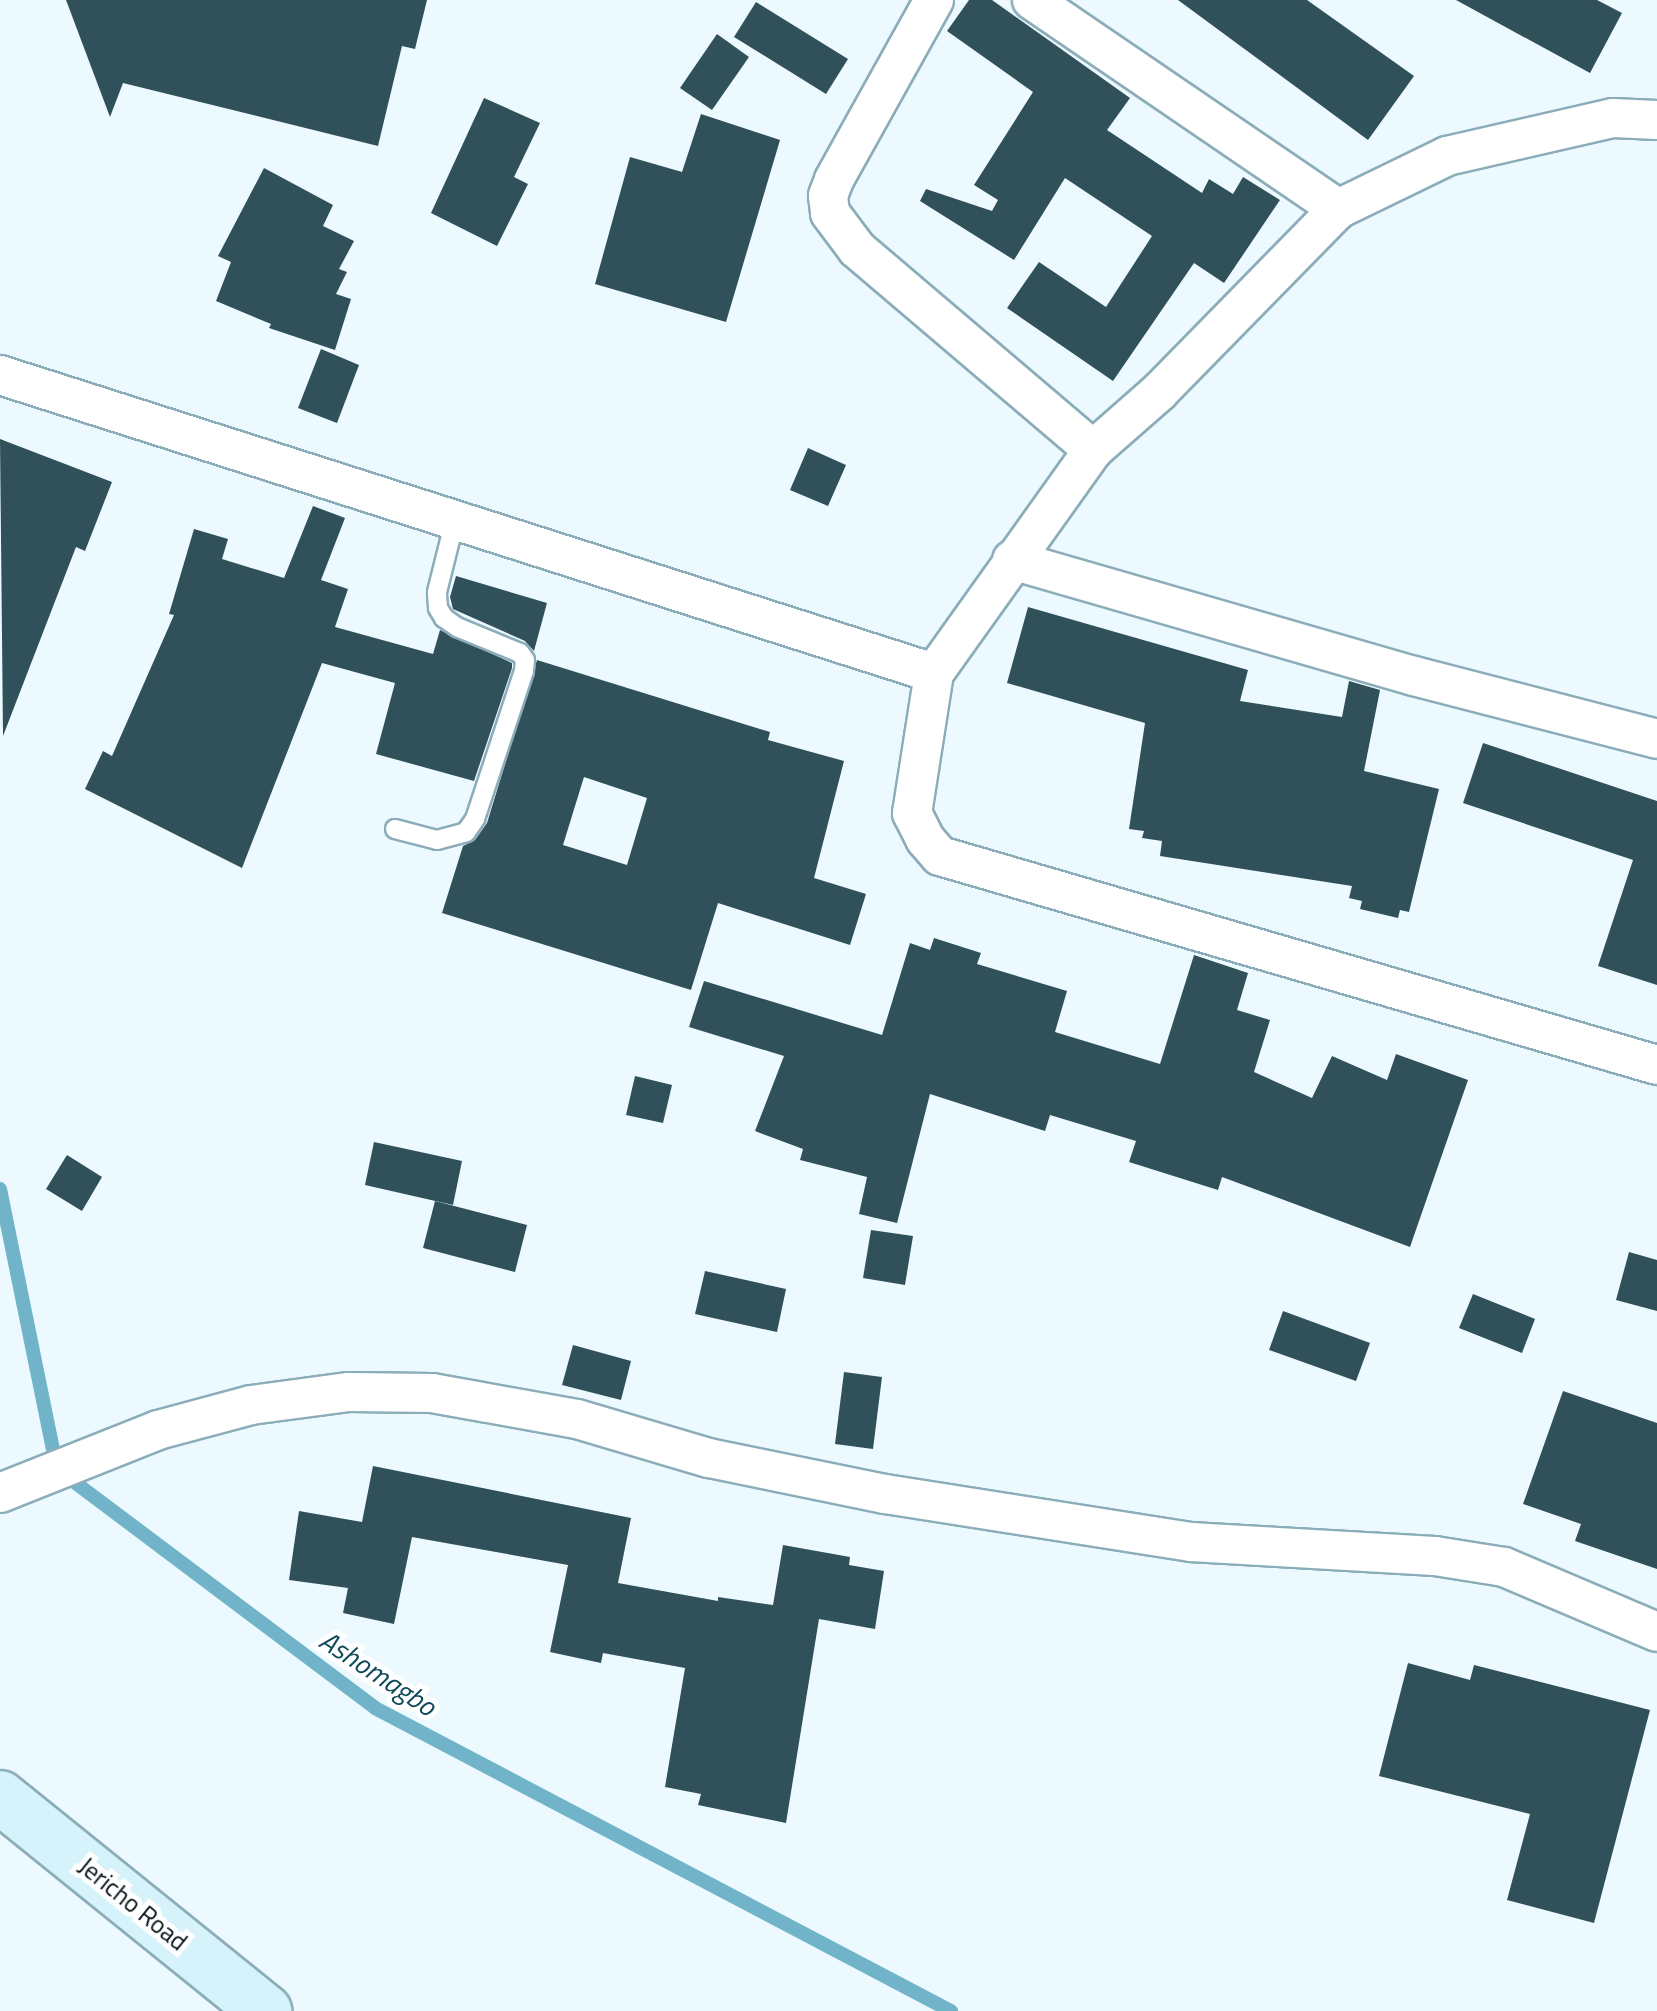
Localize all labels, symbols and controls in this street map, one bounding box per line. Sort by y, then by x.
water label: Ashomagbo [314,1623,442,1723]
street label: Jericho Road [73,1851,193,1957]

